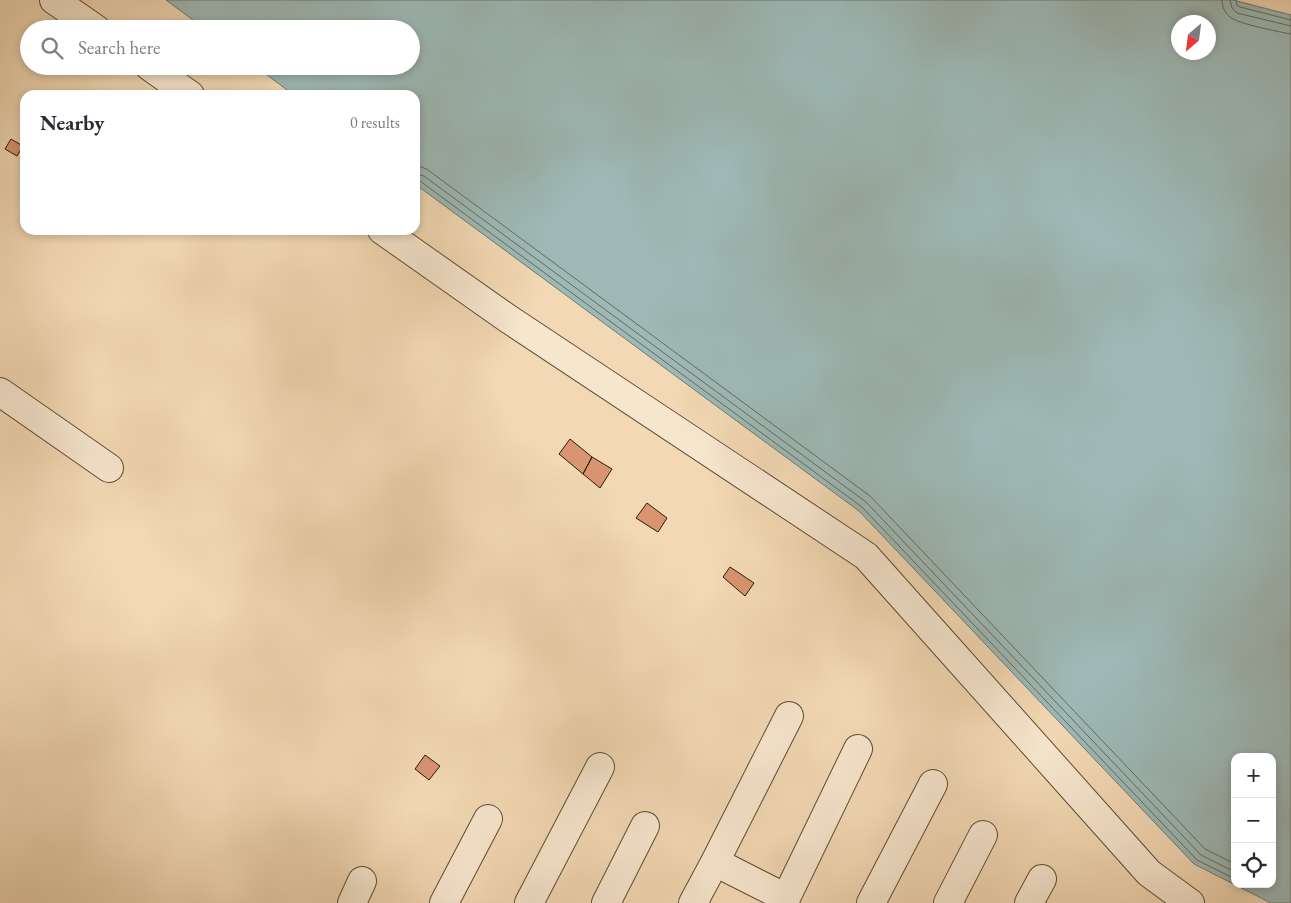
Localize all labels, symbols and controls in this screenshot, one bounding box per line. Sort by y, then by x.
north arrow [1171,15,1216,60]
search box [20,20,420,75]
icon: search [38,34,66,62]
text: Search here [78,35,160,60]
text: Nearby [40,109,104,136]
text: 0 results [350,112,400,133]
map controls [1231,753,1276,888]
button: + [1231,753,1276,798]
button: − [1231,798,1276,843]
button: locate [1231,843,1276,888]

